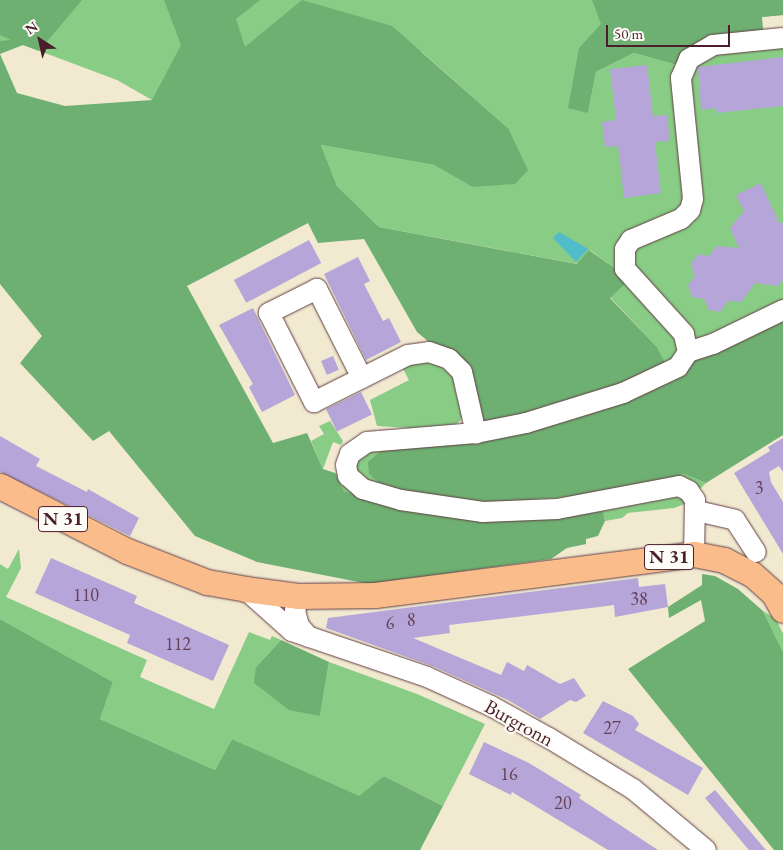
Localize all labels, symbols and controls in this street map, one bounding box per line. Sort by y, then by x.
north arrow [15,15,65,65]
scale bar [608,15,732,47]
text: N [22,17,41,38]
text: 50 m [614,24,643,43]
house number: 3 [755,477,763,499]
road number: N 31 [38,502,88,536]
road number: N 31 [644,540,694,574]
house number: 110 [73,584,99,606]
house number: 38 [630,588,648,610]
house number: 8 [407,609,415,631]
house number: 6 [386,612,394,634]
house number: 112 [165,633,191,655]
street label: Burgronn [480,694,558,752]
house number: 27 [603,717,621,739]
house number: 16 [500,763,518,785]
house number: 20 [554,792,572,814]

